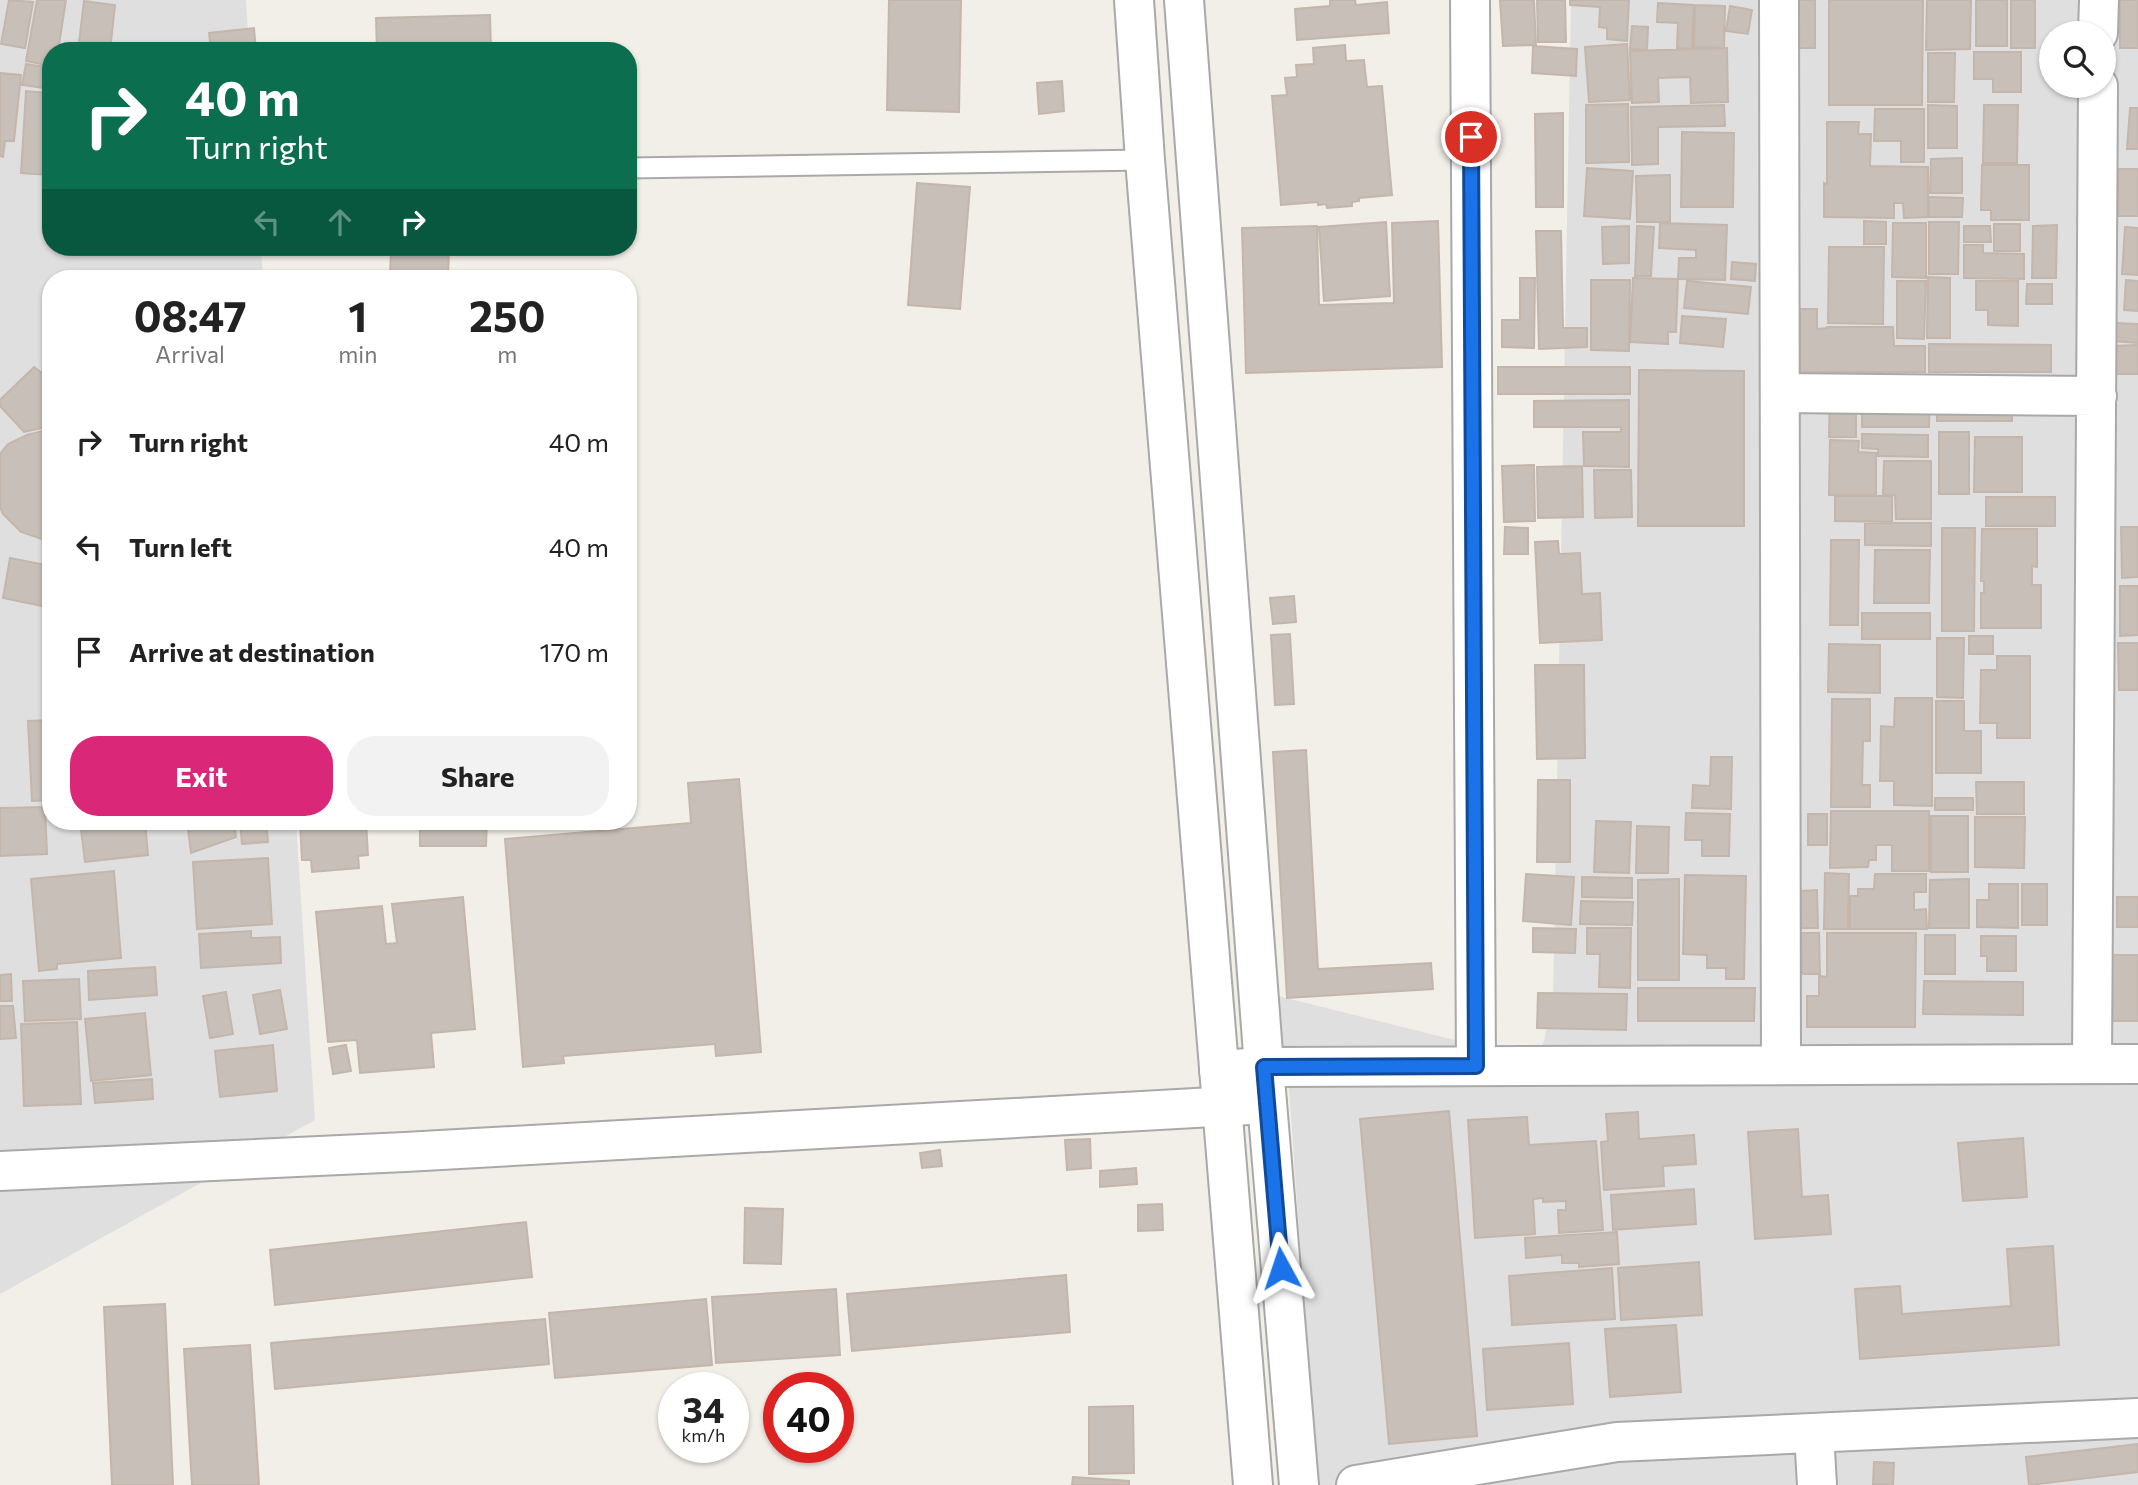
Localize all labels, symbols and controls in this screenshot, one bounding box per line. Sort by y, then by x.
map controls [2039,21,2116,98]
button: search [2039,21,2116,98]
text: 40 m [185,66,300,126]
icon: right [70,70,161,161]
pin [1441,107,1501,167]
icon: arrive [1452,118,1490,156]
text: Turn right [185,126,328,166]
icon: left [248,203,286,241]
icon: ahead [321,203,359,241]
icon: right [394,203,432,241]
text: 08:47 [134,289,247,341]
text: 1 [348,289,367,341]
text: 250 [469,289,545,341]
text: Arrival [155,340,225,368]
text: min [338,340,377,368]
text: m [497,340,517,368]
icon: right [70,423,108,461]
text: Turn right [129,426,248,457]
text: 40 m [549,426,609,457]
icon: left [70,528,108,566]
text: Turn left [129,531,232,562]
text: 40 m [549,531,609,562]
icon: arrive [70,633,108,671]
text: Arrive at destination [129,636,375,667]
text: 170 m [540,636,609,667]
button: Exit [70,736,333,816]
button: Share [347,736,609,816]
position arrow [1244,1231,1318,1305]
speed limit sign: 40 [763,1372,854,1463]
text: 34 [683,1387,724,1430]
text: km/h [682,1424,725,1446]

